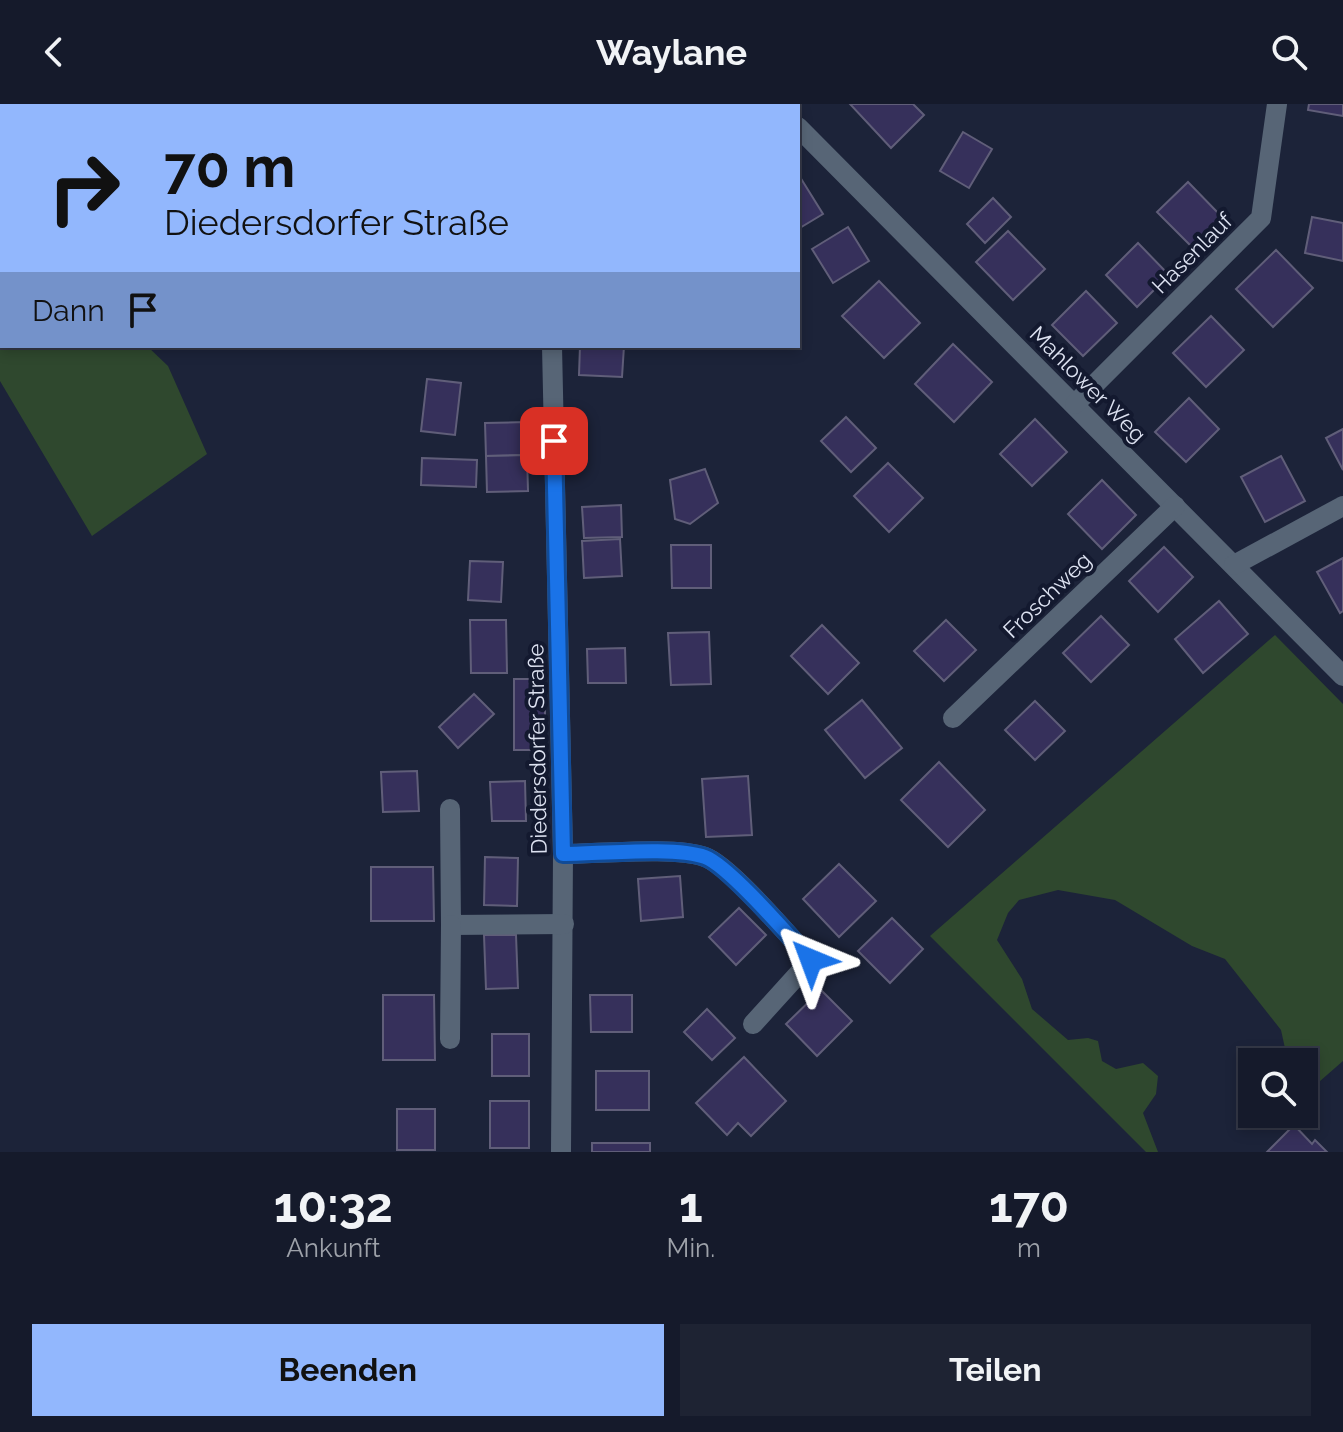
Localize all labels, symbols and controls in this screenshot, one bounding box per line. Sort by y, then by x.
icon: back [32,30,76,74]
icon: search [1267,30,1311,74]
text: Waylane [596,31,747,73]
text: 70 m [164,134,295,200]
icon: right [32,136,136,240]
text: Diedersdorfer Straße [164,201,509,243]
street label: Hasenlauf [1146,207,1238,299]
icon: arrive [121,288,165,332]
text: Dann [32,293,105,328]
street label: Mahlower Weg [1025,321,1151,447]
pin [520,407,588,475]
icon: arrive [532,419,576,463]
street label: Froschweg [998,547,1096,643]
street label: Diedersdorfer Straße [522,643,552,855]
position arrow [769,918,853,1002]
map controls [1238,1048,1318,1128]
button: search [1238,1048,1318,1128]
text: 10:32 [274,1177,393,1233]
text: 1 [679,1177,703,1233]
text: 170 [989,1177,1069,1233]
text: Ankunft [286,1233,380,1263]
text: Min. [667,1233,715,1263]
text: m [1017,1233,1041,1263]
button: Beenden [32,1324,664,1416]
button: Teilen [680,1324,1311,1416]

